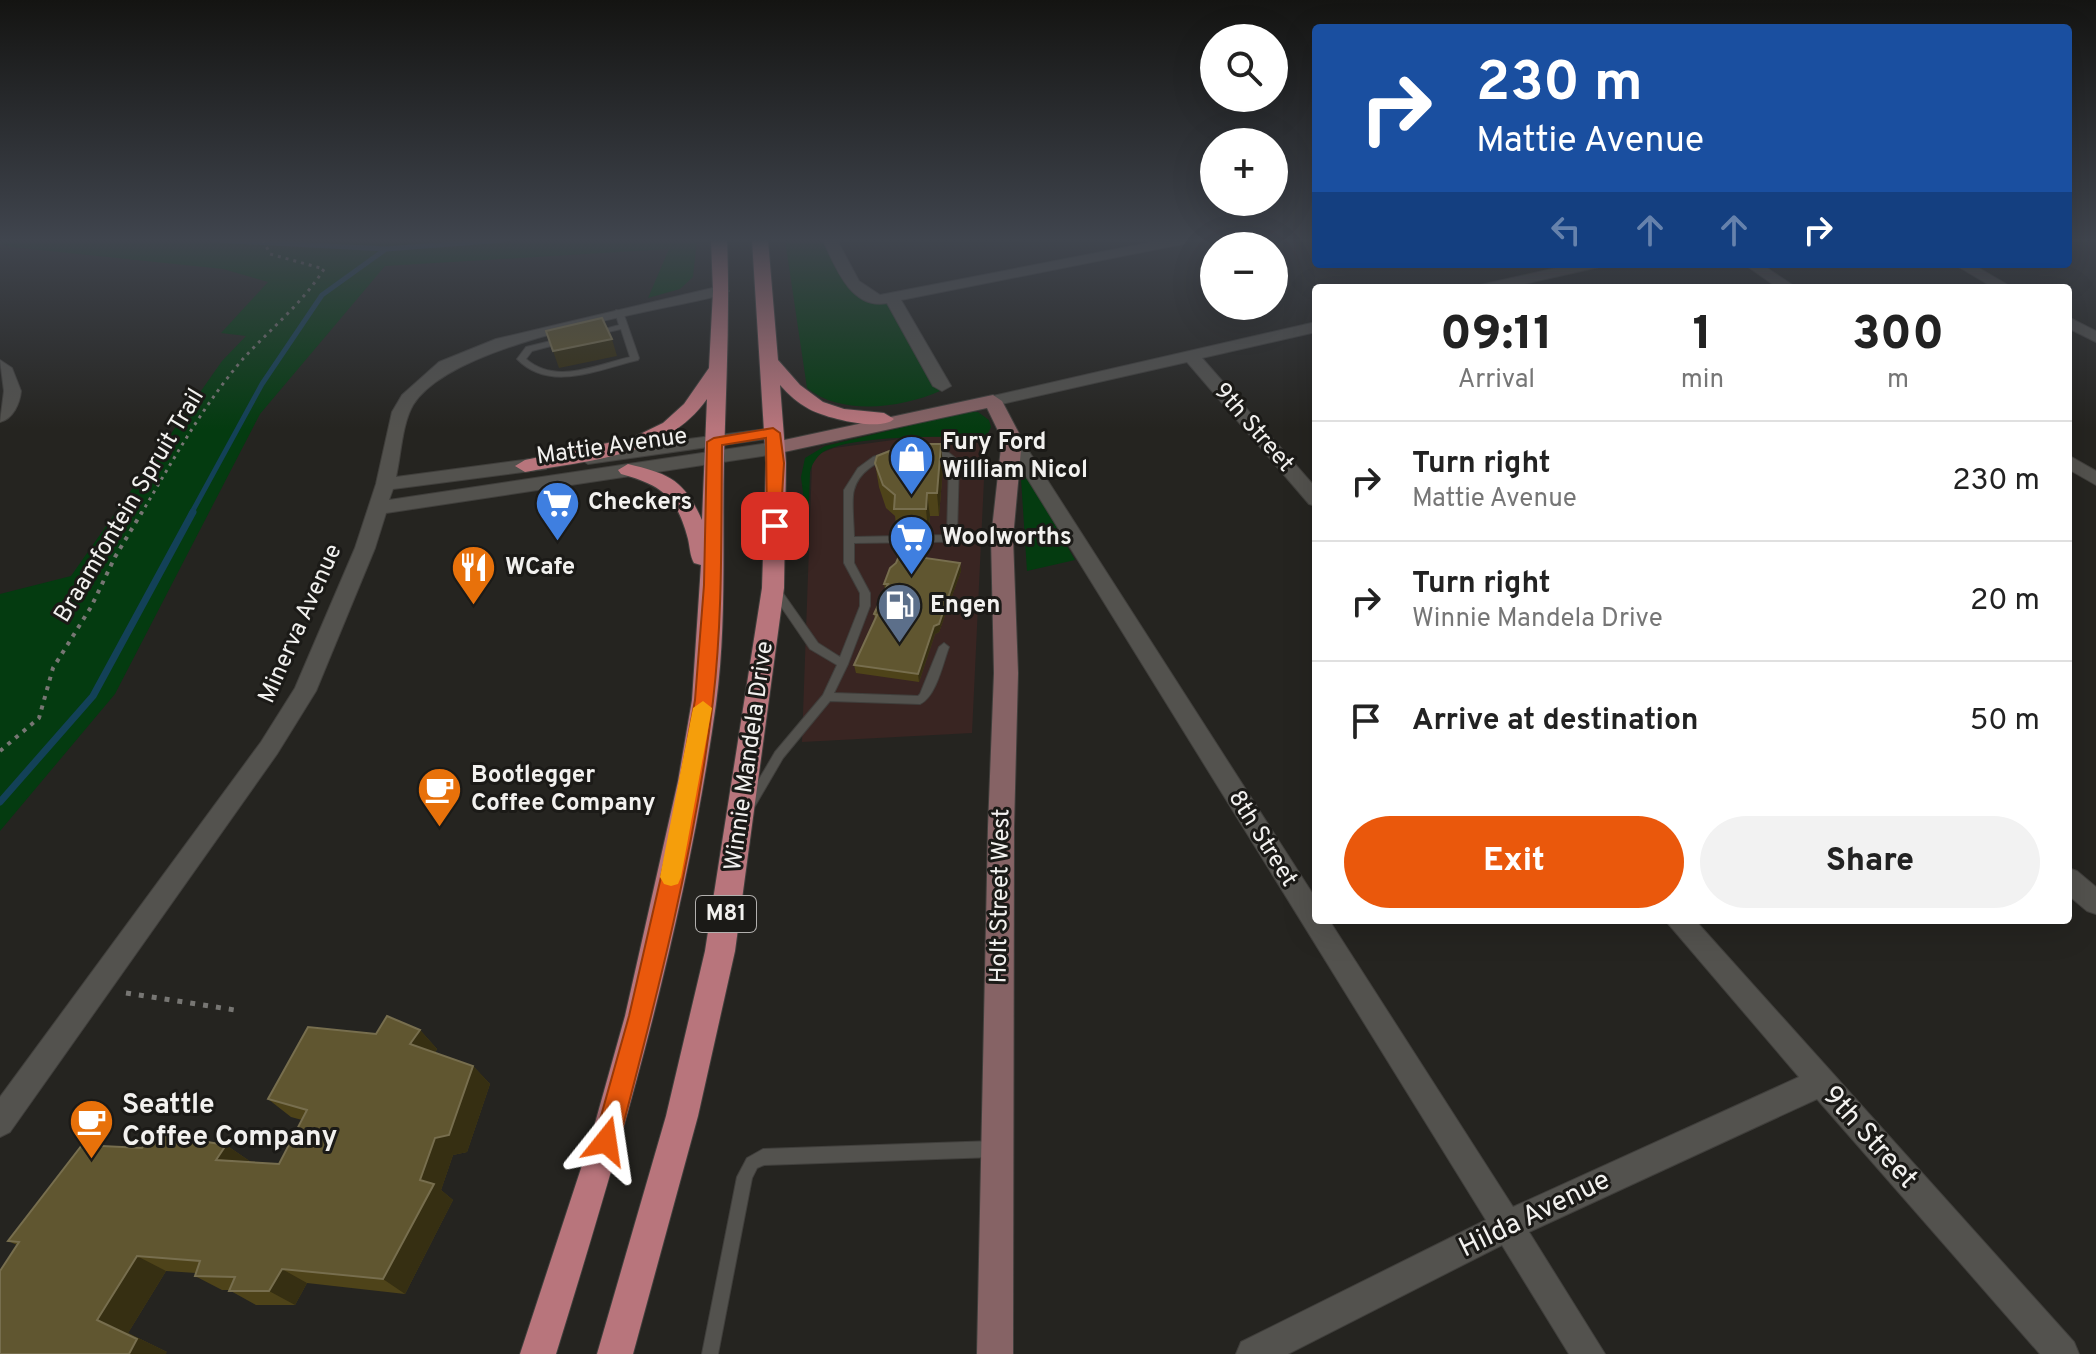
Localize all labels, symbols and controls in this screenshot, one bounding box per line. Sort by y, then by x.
map controls [1200,24,1288,320]
button: search [1200,24,1288,112]
text: 230 m [1476,50,1643,120]
icon: right [1344,56,1448,160]
text: Mattie Avenue [1476,119,1704,165]
button: + [1200,128,1288,216]
icon: left [1544,208,1588,252]
icon: ahead [1628,208,1672,252]
icon: ahead [1712,208,1756,252]
icon: right [1796,208,1840,252]
button: − [1200,232,1288,320]
text: 09:11 [1440,306,1553,366]
text: 1 [1693,306,1712,366]
text: 300 [1852,306,1944,366]
text: Arrival [1458,364,1535,397]
text: min [1681,364,1724,397]
text: m [1887,364,1909,397]
street label: 9th Street [1206,377,1300,479]
street label: Braamfontein Spruit Trail [48,384,212,628]
street label: Mattie Avenue [535,422,689,472]
place label: Fury Ford William Nicol [942,428,1088,486]
shop icon: Fury Ford William Nicol [887,433,935,496]
text: Turn right [1412,446,1550,483]
icon: right [1344,459,1388,503]
text: 230 m [1952,463,2040,500]
supermarket icon: Checkers [533,479,581,542]
text: Mattie Avenue [1412,483,1577,516]
place label: Checkers [588,488,692,518]
pin [741,492,809,560]
icon: arrive [753,504,797,548]
supermarket icon: Woolworths [887,514,935,577]
place label: Woolworths [942,523,1072,553]
street label: Minerva Avenue [252,540,350,708]
restaurant icon: WCafe [450,544,498,607]
place label: WCafe [505,553,575,583]
text: Turn right [1412,566,1550,603]
icon: right [1344,579,1388,623]
fuel station icon: Engen [875,582,923,645]
text: 20 m [1970,583,2040,620]
place label: Engen [930,591,1000,621]
text: Winnie Mandela Drive [1412,603,1663,636]
street label: Winnie Mandela Drive [719,639,781,873]
icon: arrive [1344,699,1388,743]
text: Arrive at destination [1412,703,1698,740]
text: 50 m [1970,703,2040,740]
place label: Bootlegger Coffee Company [471,761,656,819]
cafe icon: Bootlegger Coffee Company [416,766,464,829]
street label: 8th Street [1221,785,1303,893]
street label: Holt Street West [984,808,1018,984]
button: Exit [1344,816,1684,908]
button: Share [1700,816,2040,908]
road number: M81 [696,896,756,932]
street label: 9th Street [1813,1079,1925,1197]
place label: Seattle Coffee Company [122,1088,337,1156]
cafe icon: Seattle Coffee Company [67,1098,115,1161]
position arrow [564,1099,648,1183]
street label: Hilda Avenue [1454,1163,1616,1267]

